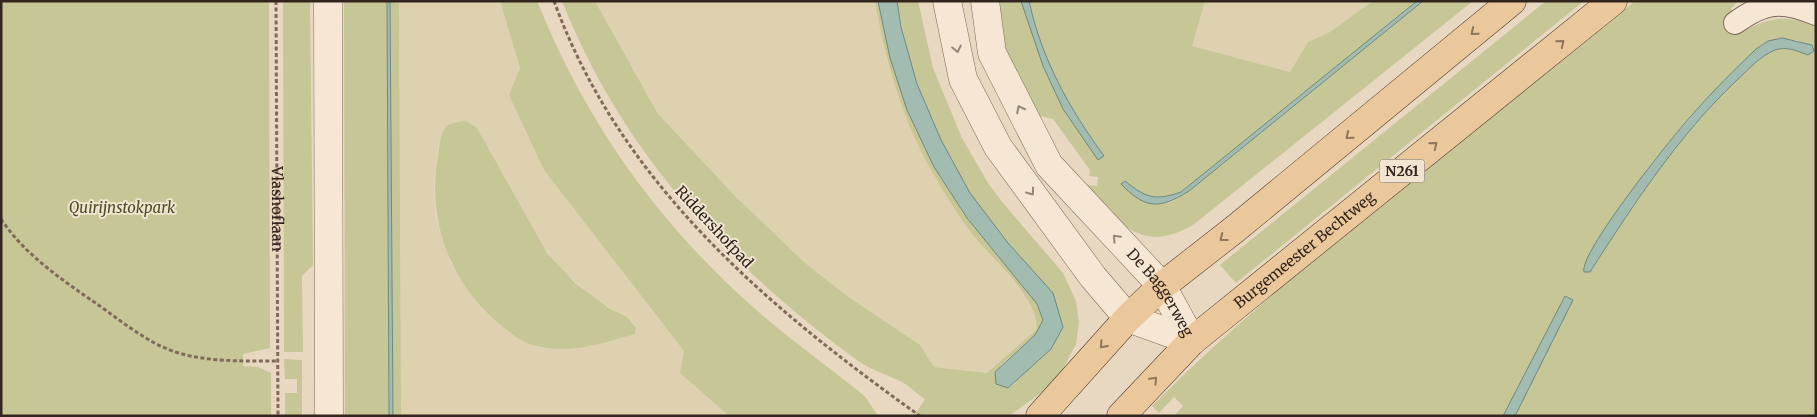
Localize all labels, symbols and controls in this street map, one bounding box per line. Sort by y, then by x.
one-way arrow [1471,27,1480,35]
one-way arrow [1555,41,1564,49]
one-way arrow [951,45,962,53]
one-way arrow [1016,105,1026,114]
one-way arrow [1345,130,1354,139]
one-way arrow [1429,142,1438,151]
road number: N261 [1380,160,1424,182]
street label: Vlashoflaan [268,165,287,252]
street label: Riddershofpad [671,181,757,272]
one-way arrow [1025,186,1034,196]
street label: Burgemeester Bechtweg [1230,187,1379,312]
park label: Quirijnstokpark [69,198,176,217]
one-way arrow [1220,233,1229,241]
one-way arrow [1113,234,1122,243]
street label: De Baggerweg [1123,244,1198,340]
one-way arrow [1099,340,1108,349]
one-way arrow [1148,377,1157,386]

